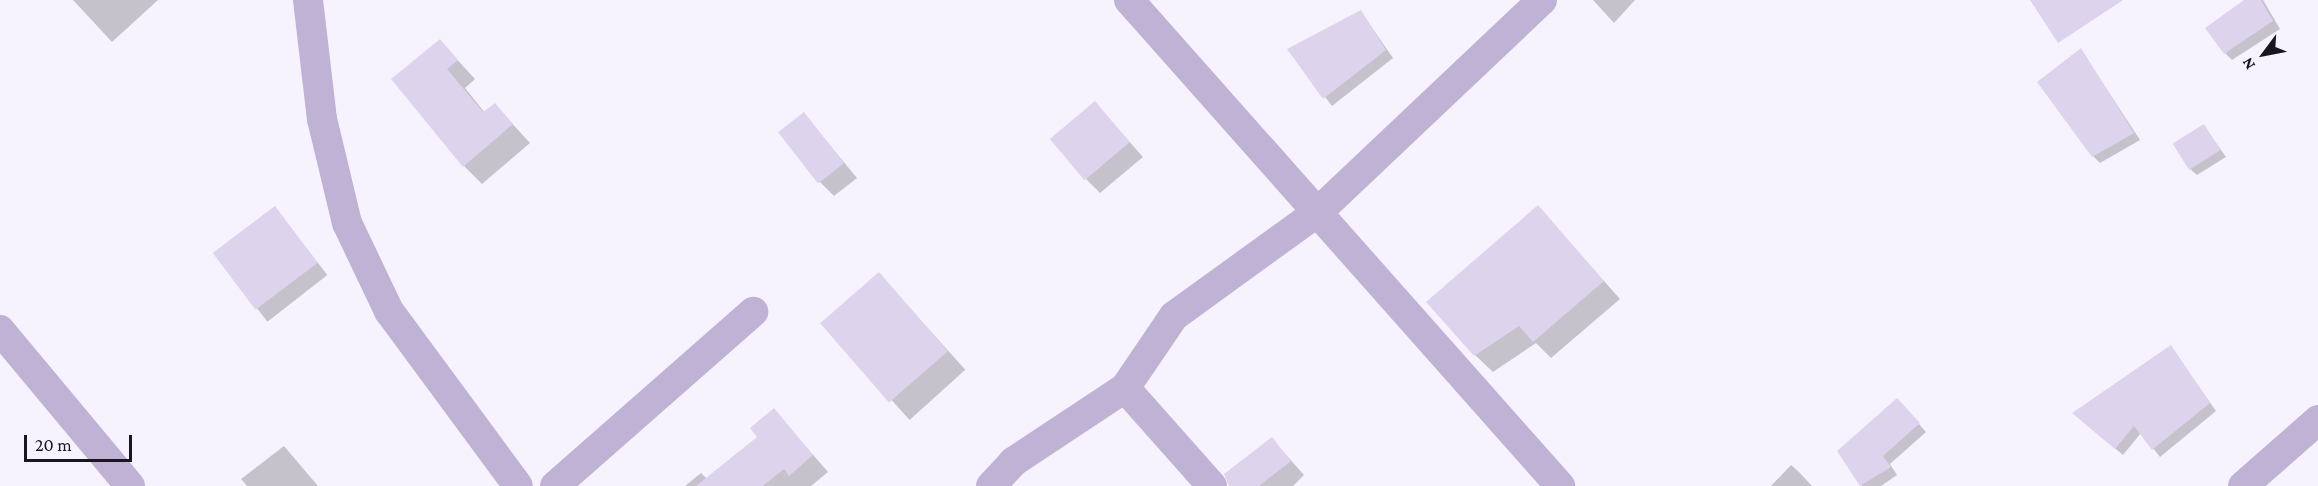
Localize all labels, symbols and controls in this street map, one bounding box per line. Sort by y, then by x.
north arrow [2234,24,2294,84]
text: N [2238,55,2258,73]
scale bar [27,423,135,461]
text: 20 m [35,435,72,455]

